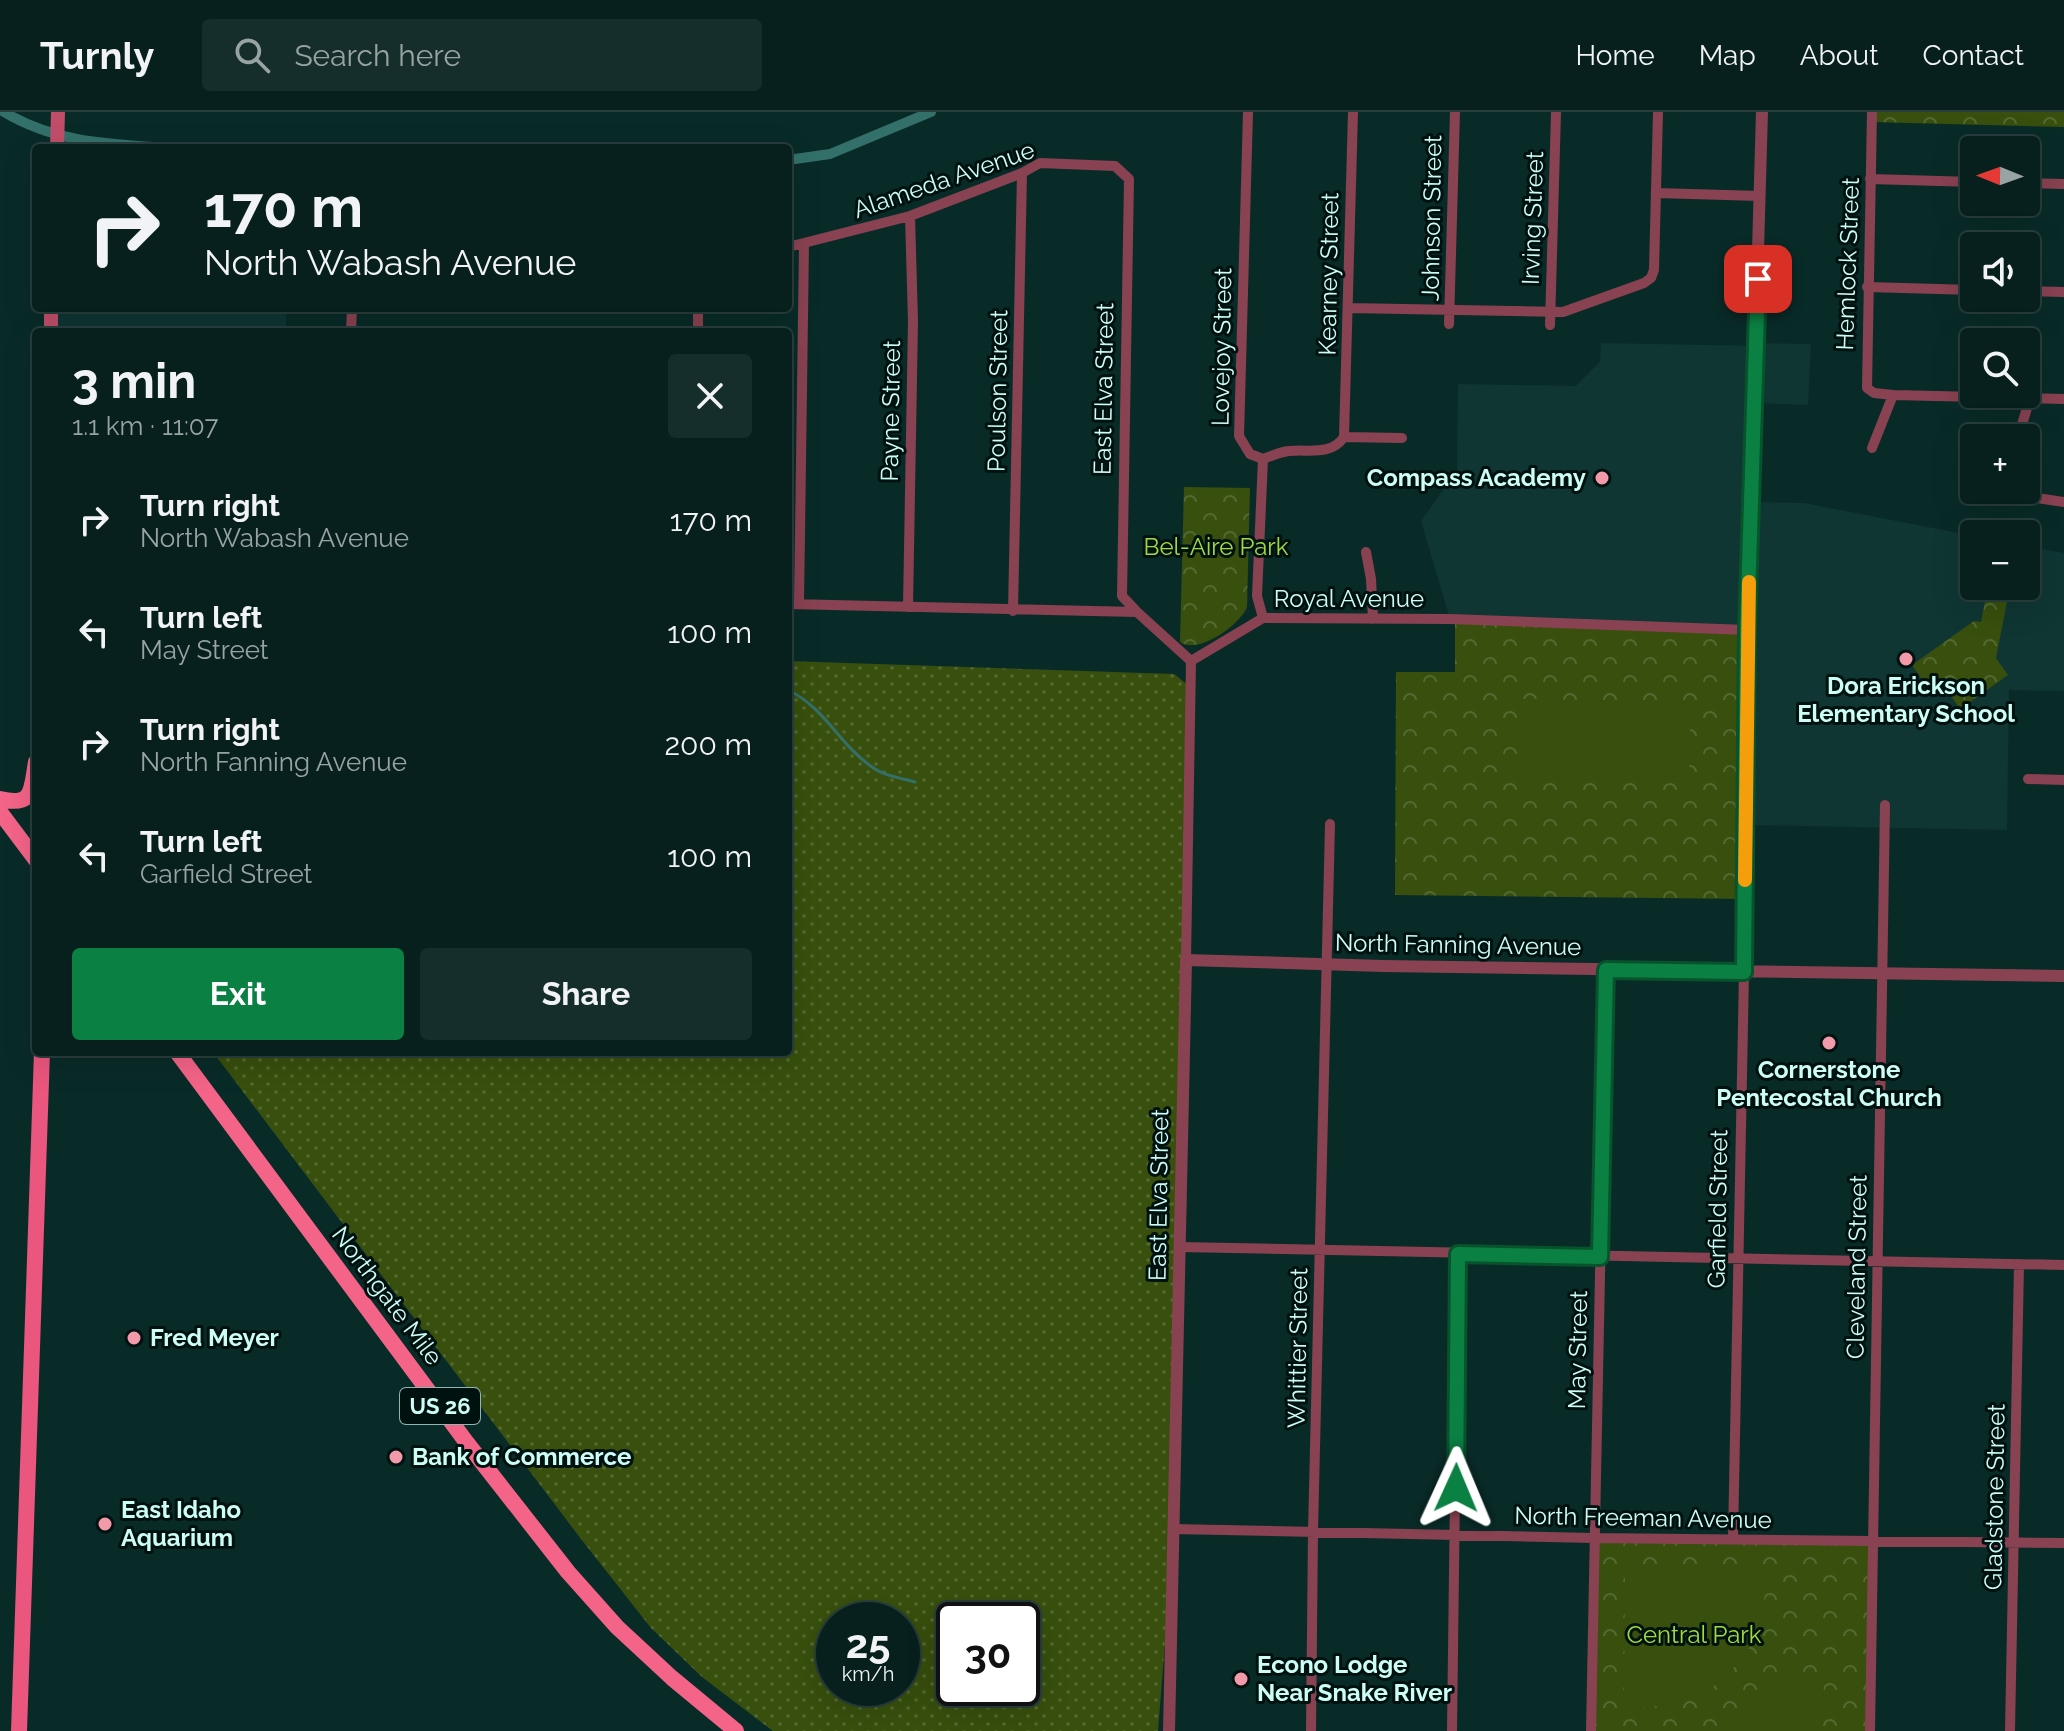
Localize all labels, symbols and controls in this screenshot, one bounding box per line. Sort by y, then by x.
search box [202,19,762,91]
text: Turnly [40,33,154,78]
icon: search [230,33,274,77]
text: Search here [294,38,461,73]
text: Home [1575,39,1655,72]
text: Map [1699,39,1756,72]
text: About [1800,39,1879,72]
text: Contact [1923,39,2024,72]
street label: Alameda Avenue [849,135,1038,224]
street label: Johnson Street [1416,135,1447,301]
north arrow [1960,136,2040,216]
map controls [1960,136,2040,600]
street label: Irving Street [1516,151,1549,285]
text: 170 m [204,174,363,240]
icon: right [72,176,176,280]
street label: Hemlock Street [1830,177,1865,351]
street label: Kearney Street [1313,192,1344,356]
button: sound [1960,232,2040,312]
text: North Wabash Avenue [204,241,577,283]
pin [1724,245,1792,313]
icon: arrive [1736,257,1780,301]
street label: Lovejoy Street [1206,268,1237,426]
street label: East Elva Street [1087,303,1120,475]
street label: Poulson Street [982,310,1013,472]
button: search [1960,328,2040,408]
street label: Payne Street [875,340,906,482]
text: 3 min [72,353,196,409]
button: close [668,354,752,438]
text: 1.1 km · 11:07 [72,411,218,441]
button: + [1960,424,2040,504]
place label: Compass Academy [1367,463,1586,492]
marker: Compass Academy [1593,469,1611,487]
text: Turn right [140,488,280,523]
icon: right [72,498,116,542]
text: 170 m [670,503,752,538]
button: − [1960,520,2040,600]
text: North Wabash Avenue [140,523,409,553]
park label: Bel-Aire Park [1144,532,1289,561]
street label: Royal Avenue [1274,584,1424,613]
text: Turn left [140,600,262,635]
icon: left [72,610,116,654]
text: 100 m [667,615,752,650]
text: May Street [140,635,269,665]
marker: Dora Erickson Elementary School [1897,650,1915,668]
place label: Dora Erickson Elementary School [1797,671,2015,728]
text: Turn right [140,712,280,747]
icon: right [72,722,116,766]
text: 200 m [664,727,752,762]
text: North Fanning Avenue [140,747,407,777]
text: Turn left [140,824,262,859]
icon: left [72,834,116,878]
text: 100 m [667,839,752,874]
text: Garfield Street [140,859,312,889]
street label: North Fanning Avenue [1335,928,1581,961]
button: Exit [72,948,404,1040]
button: Share [420,948,752,1040]
marker: Cornerstone Pentecostal Church [1820,1034,1838,1052]
place label: Cornerstone Pentecostal Church [1716,1055,1942,1112]
street label: East Elva Street [1142,1109,1175,1281]
street label: Garfield Street [1702,1129,1733,1289]
street label: Cleveland Street [1840,1175,1873,1359]
street label: Northgate Mile [326,1221,449,1371]
street label: Whittier Street [1282,1268,1313,1428]
street label: May Street [1562,1290,1593,1410]
place label: Fred Meyer [150,1323,279,1352]
marker: Fred Meyer [125,1329,143,1347]
road number: US 26 [400,1388,480,1424]
street label: Gladstone Street [1978,1404,2011,1590]
place label: Bank of Commerce [412,1442,631,1471]
position arrow [1414,1446,1498,1530]
marker: Bank of Commerce [387,1448,405,1466]
place label: East Idaho Aquarium [121,1495,241,1552]
street label: North Freeman Avenue [1514,1501,1772,1534]
marker: East Idaho Aquarium [96,1515,114,1533]
speed limit sign: 30 [936,1602,1040,1706]
text: 25 [846,1620,890,1667]
park label: Central Park [1627,1620,1762,1649]
place label: Econo Lodge Near Snake River [1257,1650,1452,1707]
text: km/h [842,1662,894,1686]
marker: Econo Lodge Near Snake River [1232,1670,1250,1688]

